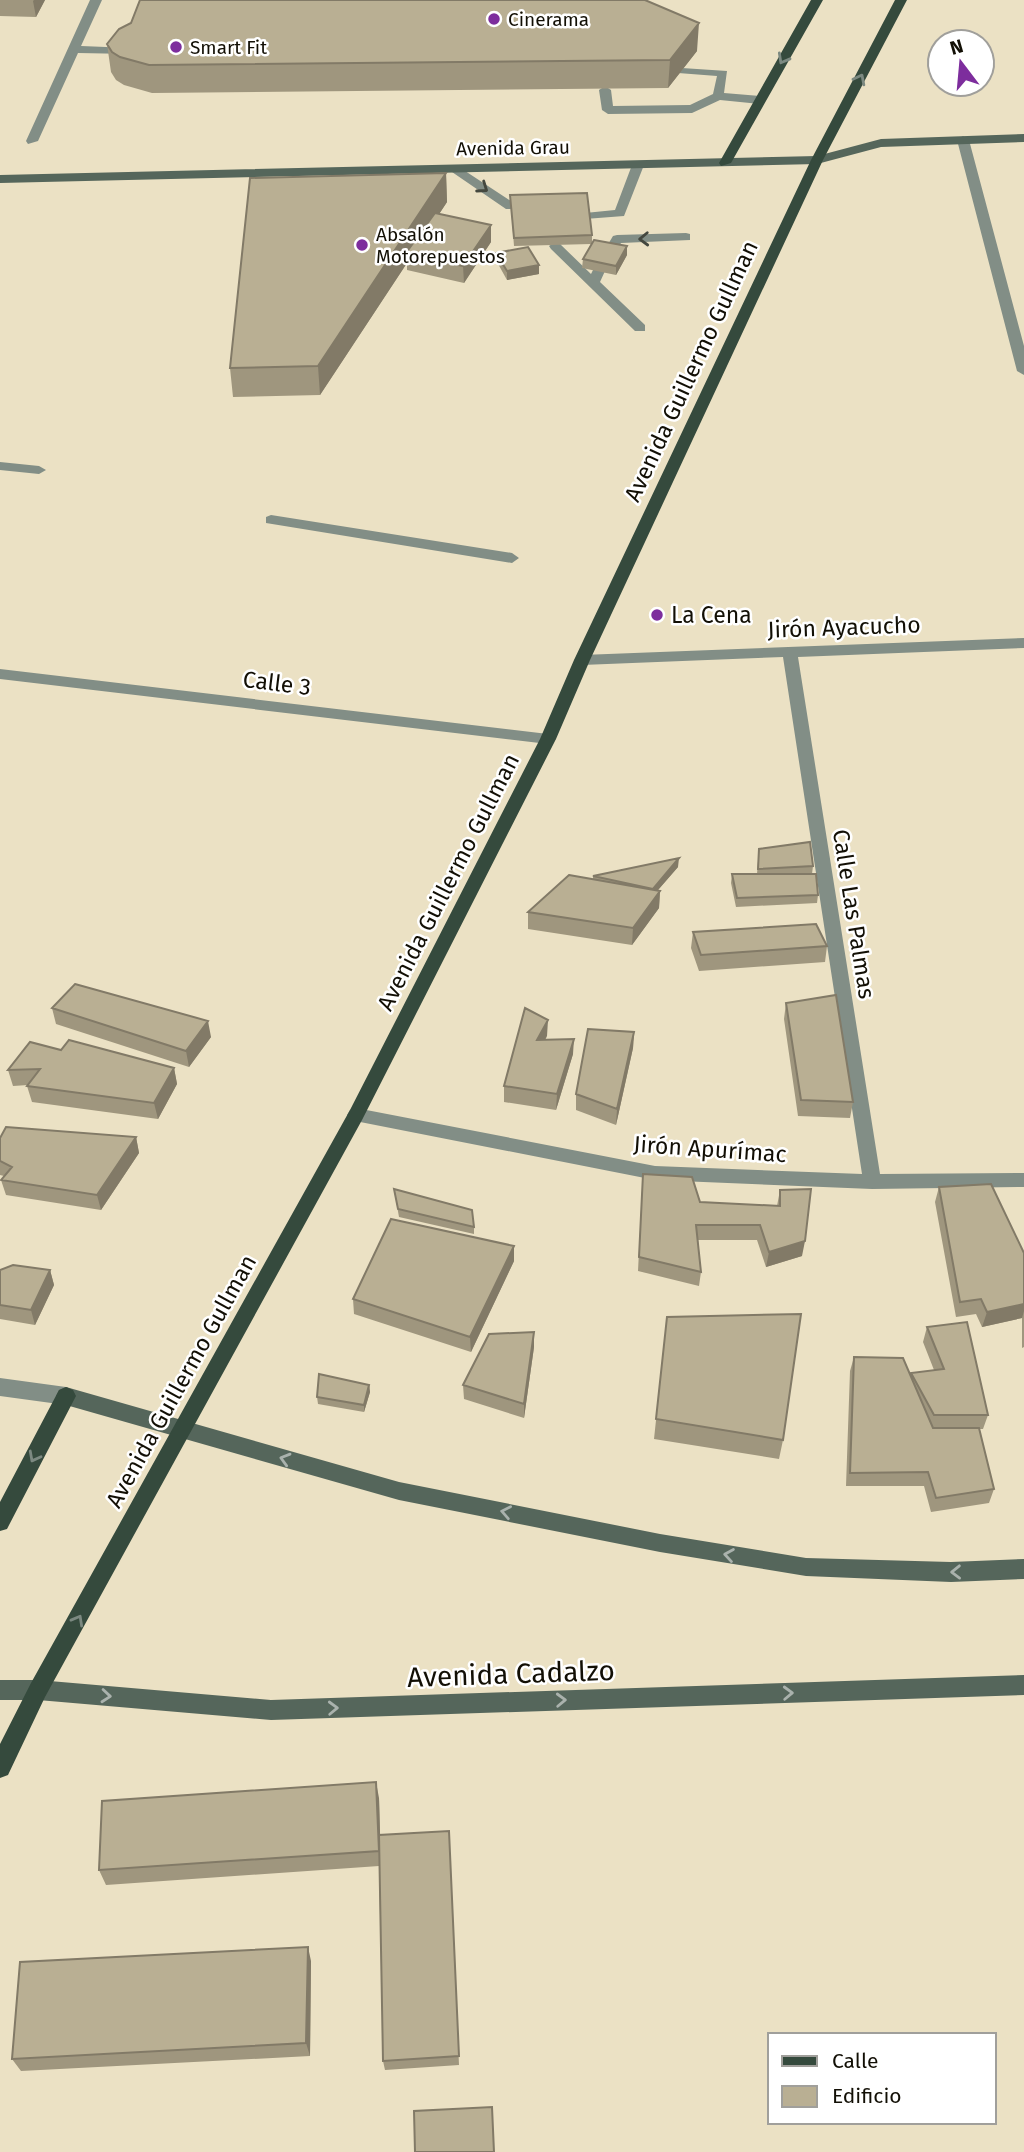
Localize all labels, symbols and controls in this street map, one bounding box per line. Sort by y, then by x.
place label: Cinerama [508,8,589,31]
marker: Cinerama [486,11,502,27]
north arrow [926,28,996,98]
text: N [947,34,966,60]
place label: Smart Fit [190,36,267,59]
marker: Smart Fit [168,39,184,55]
one-way arrow [778,52,791,65]
one-way arrow [852,74,866,86]
street label: Avenida Grau [456,136,570,160]
one-way arrow [475,180,488,192]
place label: Absalón Motorepuestos [376,223,505,268]
one-way arrow [639,231,650,246]
street label: Avenida Guillermo Gullman [618,236,764,506]
marker: Absalón Motorepuestos [354,237,370,253]
place label: La Cena [671,601,752,629]
marker: La Cena [649,607,665,623]
street label: Jirón Ayacucho [767,610,921,644]
street label: Calle 3 [241,665,313,701]
street label: Avenida Guillermo Gullman [371,749,525,1015]
street label: Calle Las Palmas [827,827,881,1001]
street label: Jirón Apurímac [632,1130,788,1168]
street label: Avenida Guillermo Gullman [100,1250,262,1512]
one-way arrow [29,1450,43,1462]
one-way arrow [279,1453,291,1467]
one-way arrow [500,1506,512,1521]
one-way arrow [723,1548,735,1563]
one-way arrow [950,1564,961,1579]
one-way arrow [69,1614,83,1627]
street label: Avenida Cadalzo [407,1654,615,1694]
one-way arrow [783,1685,794,1700]
one-way arrow [101,1688,112,1703]
one-way arrow [555,1693,566,1708]
one-way arrow [328,1701,339,1716]
legend [768,2033,996,2124]
text: Calle [832,2048,878,2074]
text: Edificio [832,2083,902,2109]

